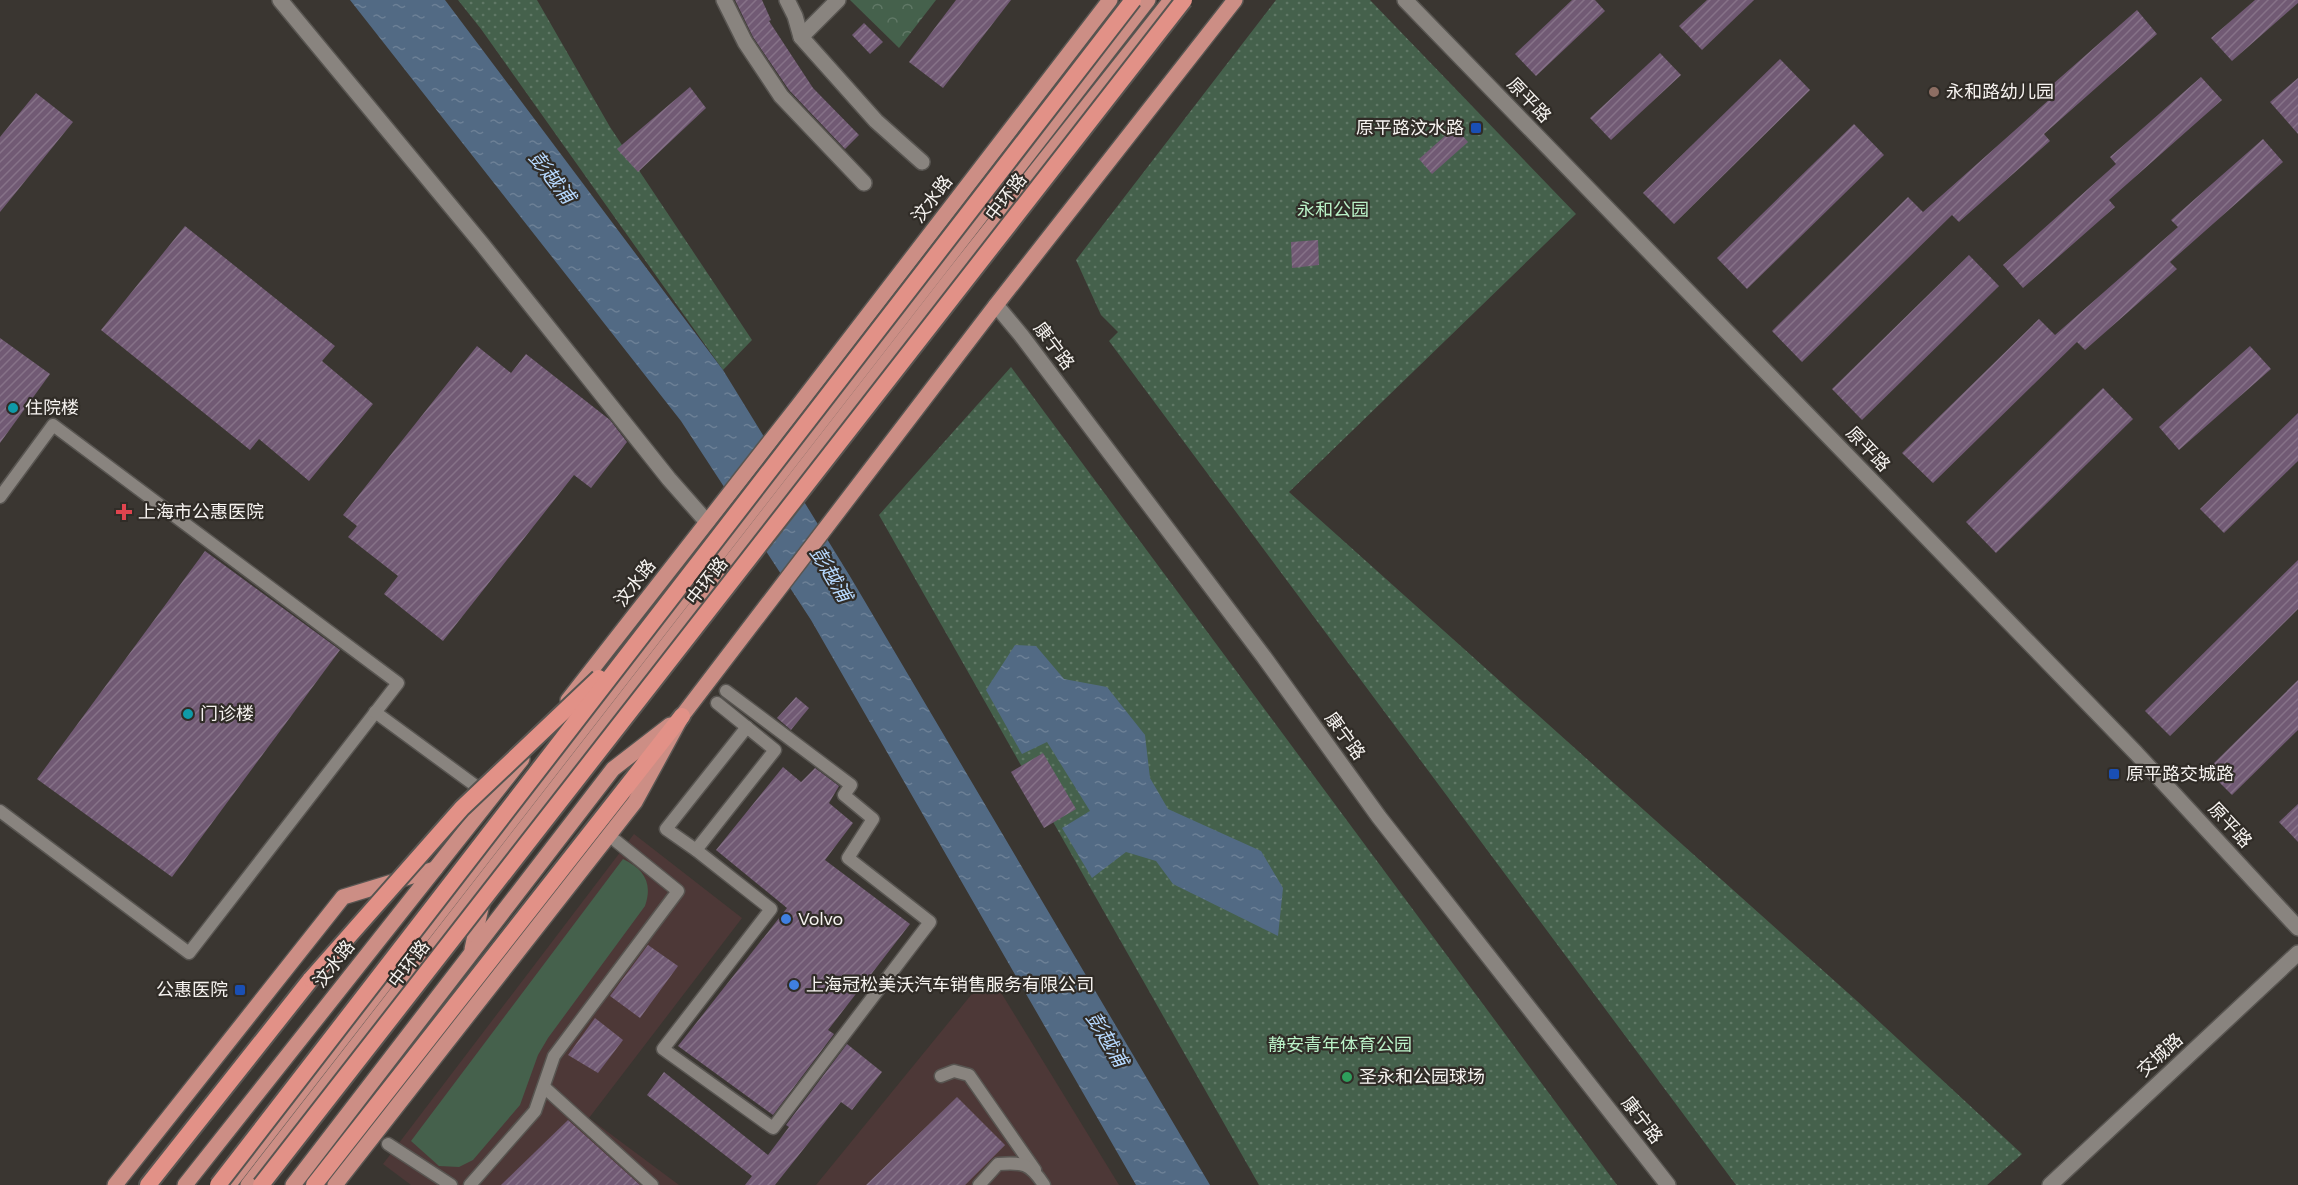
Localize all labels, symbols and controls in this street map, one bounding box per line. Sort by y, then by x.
street label: 原平路 [1502,72,1556,128]
place label: 永和路幼儿园 [1946,80,2054,104]
marker: 永和路幼儿园 [1927,85,1941,99]
place label: 原平路汶水路 [1356,116,1464,140]
marker: 原平路汶水路 [1469,121,1483,135]
water label: 彭越浦 [523,145,583,211]
street label: 中环路 [980,168,1032,226]
street label: 汶水路 [906,170,958,228]
park label: 永和公园 [1297,198,1369,222]
street label: 康宁路 [1028,317,1080,375]
place label: 住院楼 [25,396,79,420]
marker: 住院楼 [6,401,20,415]
street label: 原平路 [1841,421,1895,477]
place label: 上海市公惠医院 [138,500,264,524]
marker: 上海市公惠医院 [115,503,133,521]
water label: 彭越浦 [804,542,859,609]
street label: 中环路 [681,552,733,610]
street label: 汶水路 [609,554,661,612]
place label: 门诊楼 [200,702,254,726]
marker: 门诊楼 [181,707,195,721]
street label: 康宁路 [1319,707,1371,765]
place label: 原平路交城路 [2126,762,2234,786]
marker: 原平路交城路 [2107,767,2121,781]
street label: 原平路 [2203,797,2257,853]
place label: Volvo [798,907,843,931]
marker: Volvo [779,912,793,926]
street label: 汶水路 [308,935,360,993]
street label: 中环路 [383,935,435,993]
place label: 上海冠松美沃汽车销售服务有限公司 [806,973,1094,997]
place label: 公惠医院 [156,978,228,1002]
marker: 上海冠松美沃汽车销售服务有限公司 [787,978,801,992]
marker: 公惠医院 [233,983,247,997]
water label: 彭越浦 [1080,1007,1135,1074]
street label: 交城路 [2132,1028,2188,1082]
park label: 静安青年体育公园 [1268,1033,1412,1057]
place label: 圣永和公园球场 [1359,1065,1485,1089]
marker: 圣永和公园球场 [1340,1070,1354,1084]
street label: 康宁路 [1616,1091,1668,1149]

